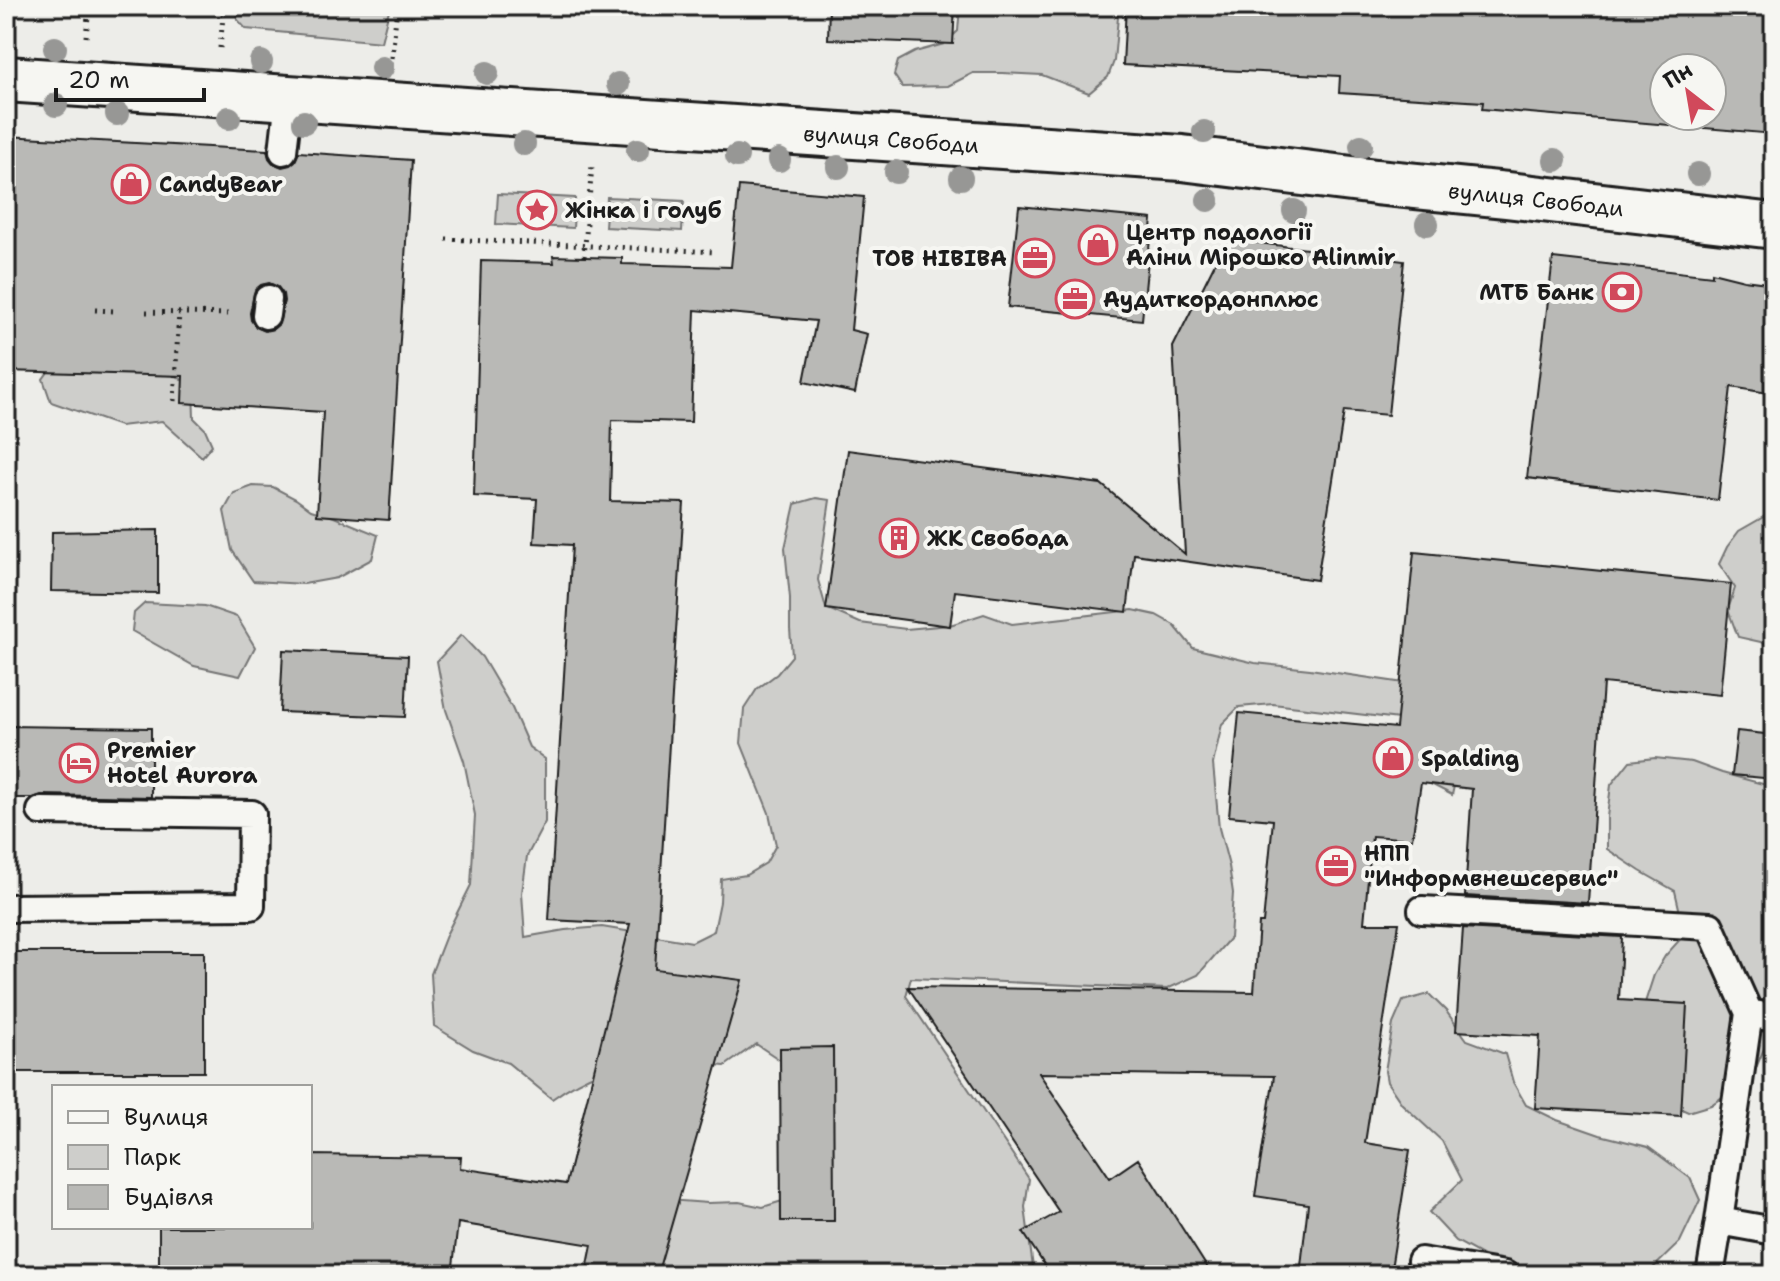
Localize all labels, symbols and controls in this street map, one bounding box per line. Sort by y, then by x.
scale bar [56,52,204,102]
north arrow [1648,52,1728,132]
text: Пн [1658,55,1698,95]
text: 20 m [68,64,130,96]
street label: вулиця Свободи [802,119,980,160]
shop icon: CandyBear [110,163,152,205]
place label: CandyBear [159,170,283,199]
street label: вулиця Свободи [1447,176,1625,223]
place icon: Жінка і голуб [516,189,558,231]
place label: Жінка і голуб [565,196,722,225]
place label: Центр подології Аліни Мірошко Alinmir [1126,218,1396,272]
shop icon: Центр подології Аліни Мірошко Alinmir [1077,224,1119,266]
office icon: ТОВ НІВІВА [1014,237,1056,279]
place label: ТОВ НІВІВА [872,244,1007,273]
bank icon: МТБ Банк [1601,271,1643,313]
office icon: Аудиткордонплюс [1054,278,1096,320]
place label: МТБ Банк [1479,278,1594,307]
place label: Аудиткордонплюс [1103,285,1319,314]
building icon: ЖК Свобода [878,517,920,559]
place label: ЖК Свобода [927,524,1069,553]
place label: Premier Hotel Aurora [107,736,257,790]
shop icon: Spalding [1372,737,1414,779]
hotel icon: Premier Hotel Aurora [58,742,100,784]
place label: Spalding [1421,744,1519,773]
place label: НПП "Информвнешсервис" [1364,839,1618,893]
office icon: НПП "Информвнешсервис" [1315,845,1357,887]
legend [52,1085,312,1229]
text: Вулиця [124,1101,209,1133]
text: Парк [124,1141,181,1173]
text: Будівля [124,1181,214,1213]

